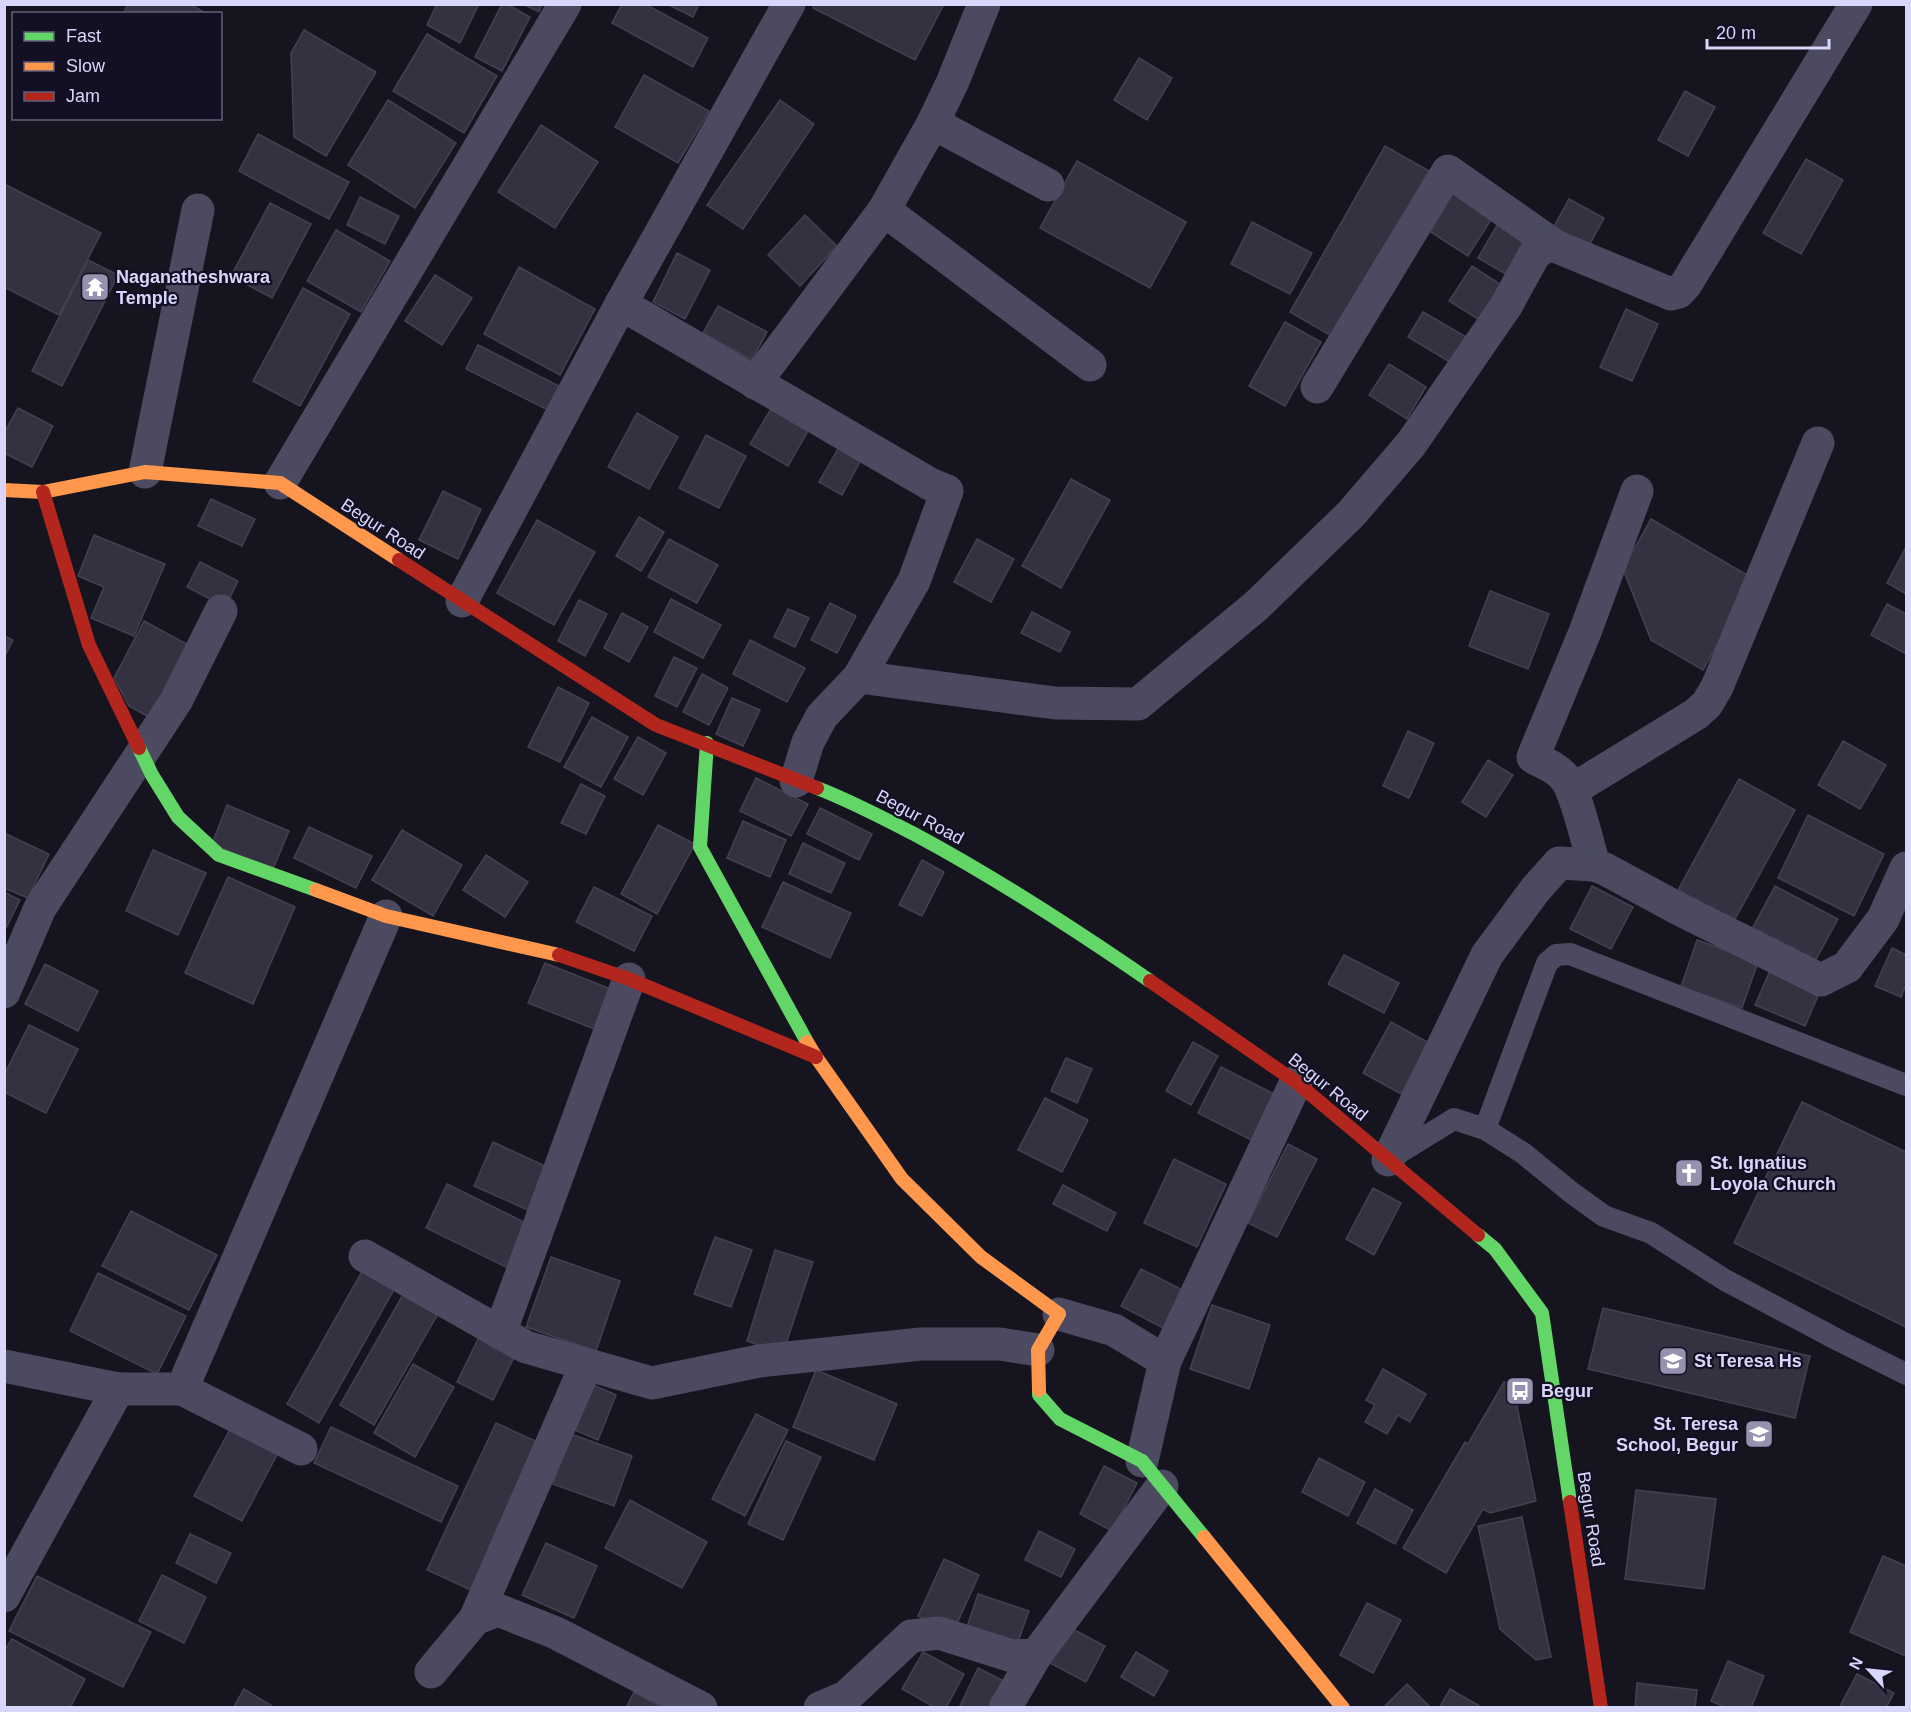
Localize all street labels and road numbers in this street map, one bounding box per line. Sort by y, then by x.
street label: Begur Road [337,494,429,564]
street label: Begur Road [873,786,967,848]
street label: Begur Road [1284,1049,1372,1125]
street label: Begur Road [1574,1470,1608,1568]

